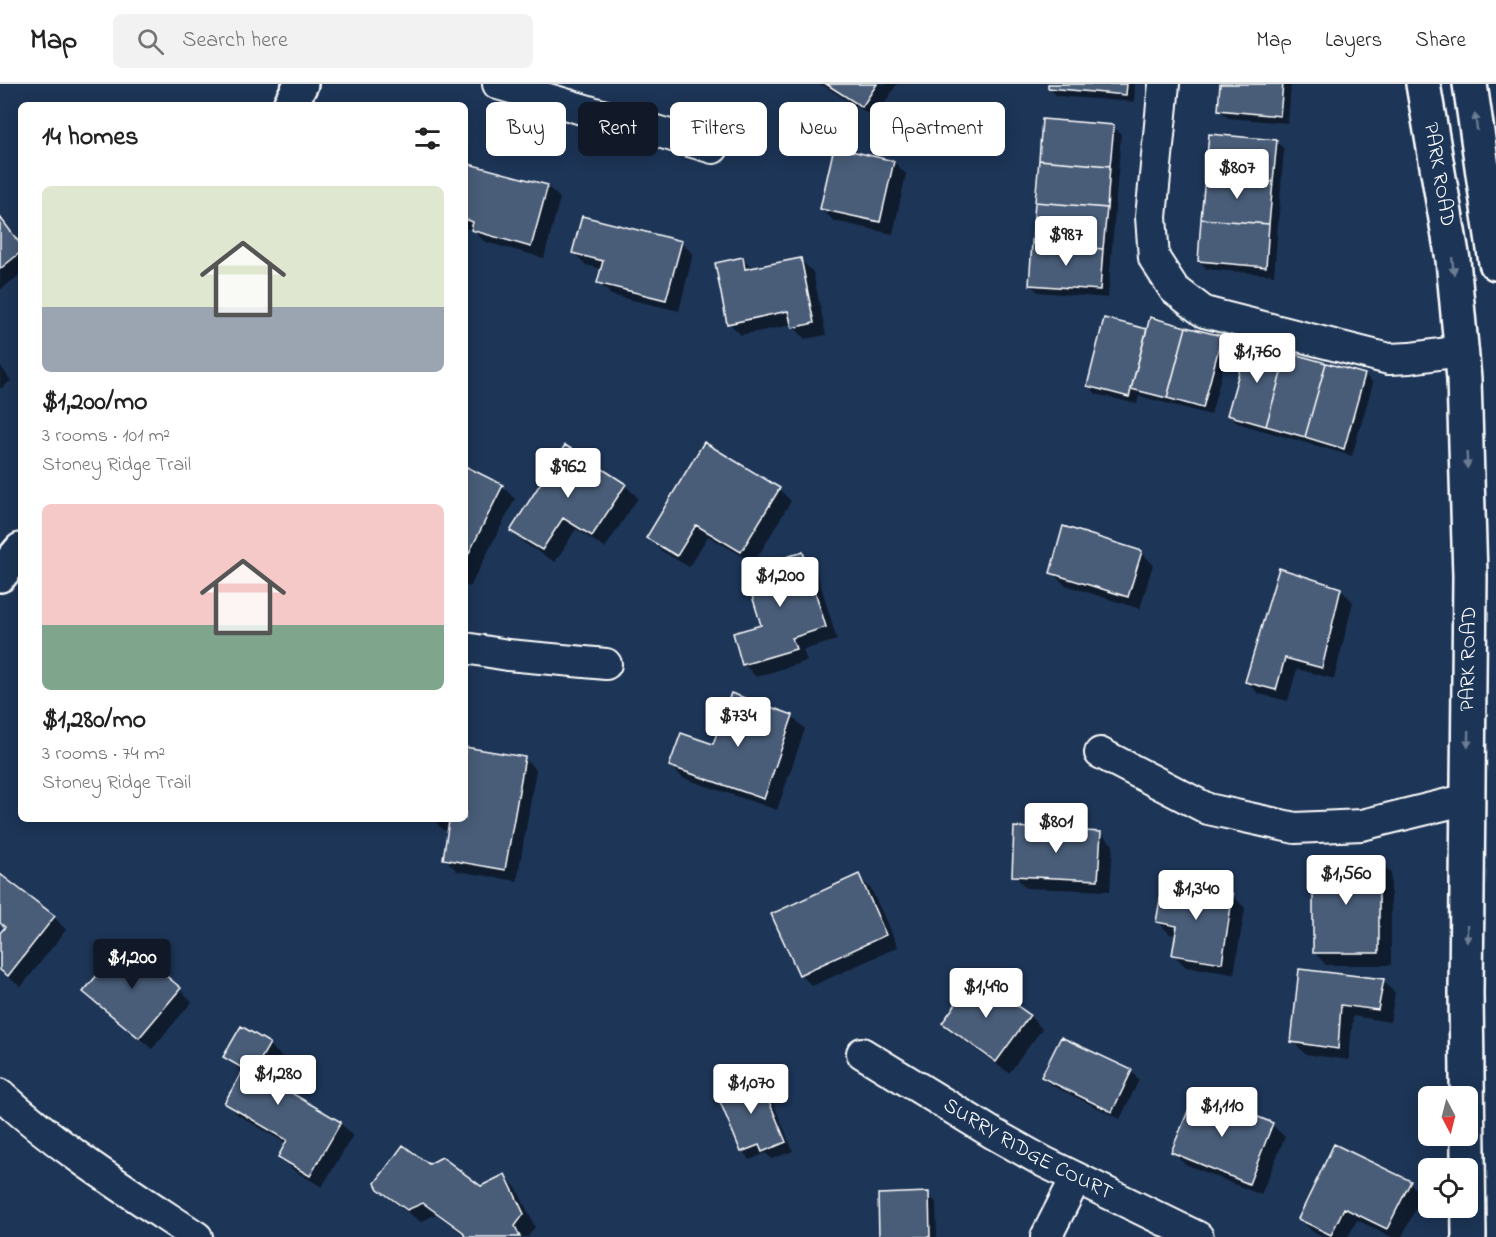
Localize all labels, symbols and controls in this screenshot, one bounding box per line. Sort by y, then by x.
search box [113,14,533,68]
text: Map [30,21,77,62]
icon: search [134,25,167,58]
text: Search here [182,25,288,57]
text: Map [1256,26,1292,56]
text: Layers [1325,26,1382,56]
text: Share [1415,26,1466,56]
chip: Buy [486,102,566,156]
chip: Rent [578,102,658,156]
chip: Filters [670,102,767,156]
chip: New [779,102,858,156]
chip: Apartment [870,102,1005,156]
one-way arrow [1471,112,1480,131]
text: 14 homes [42,119,138,157]
street label: PARK ROAD [1415,120,1462,229]
icon: filters [411,122,444,155]
pin: $807 [1201,149,1273,200]
text: $807 [1219,154,1255,183]
pin: $987 [1030,216,1102,267]
text: $987 [1049,221,1083,250]
icon: home [189,225,297,333]
one-way arrow [1449,257,1458,276]
pin: $1,760 [1208,333,1306,384]
text: $1,760 [1233,338,1281,367]
text: $1,200/mo [42,384,148,422]
text: 3 rooms · 101 m² [42,422,170,451]
pin: $962 [532,448,604,499]
text: Stoney Ridge Trail [42,451,191,480]
one-way arrow [1463,451,1472,470]
text: $962 [550,453,586,482]
icon: home [189,543,297,651]
pin: $1,200 [731,557,829,608]
text: $1,200 [755,562,805,591]
street label: PARK ROAD [1453,606,1485,712]
pin: $734 [702,697,774,748]
text: $1,280/mo [42,702,146,740]
text: $734 [720,702,756,731]
one-way arrow [1463,730,1473,749]
text: 3 rooms · 74 m² [42,740,165,769]
text: Stoney Ridge Trail [42,769,191,798]
pin: $801 [1020,803,1092,854]
text: $801 [1039,808,1073,837]
pin: $1,560 [1297,855,1395,906]
text: $1,560 [1321,860,1371,889]
pin: $1,340 [1147,870,1245,921]
text: $1,340 [1172,875,1220,904]
one-way arrow [1462,925,1472,944]
pin: $1,200 [83,939,181,990]
text: $1,200 [107,944,157,973]
pin: $1,490 [937,968,1035,1019]
text: $1,490 [964,973,1008,1002]
pin: $1,280 [229,1055,327,1106]
text: $1,280 [254,1060,302,1089]
pin: $1,070 [702,1064,800,1115]
text: $1,070 [727,1069,775,1098]
north arrow [1418,1086,1478,1146]
map controls [1418,1086,1478,1218]
pin: $1,110 [1173,1087,1271,1138]
street label: SURRY RIDGE COURT [937,1091,1118,1208]
text: $1,110 [1200,1092,1244,1121]
button: locate [1418,1158,1478,1218]

